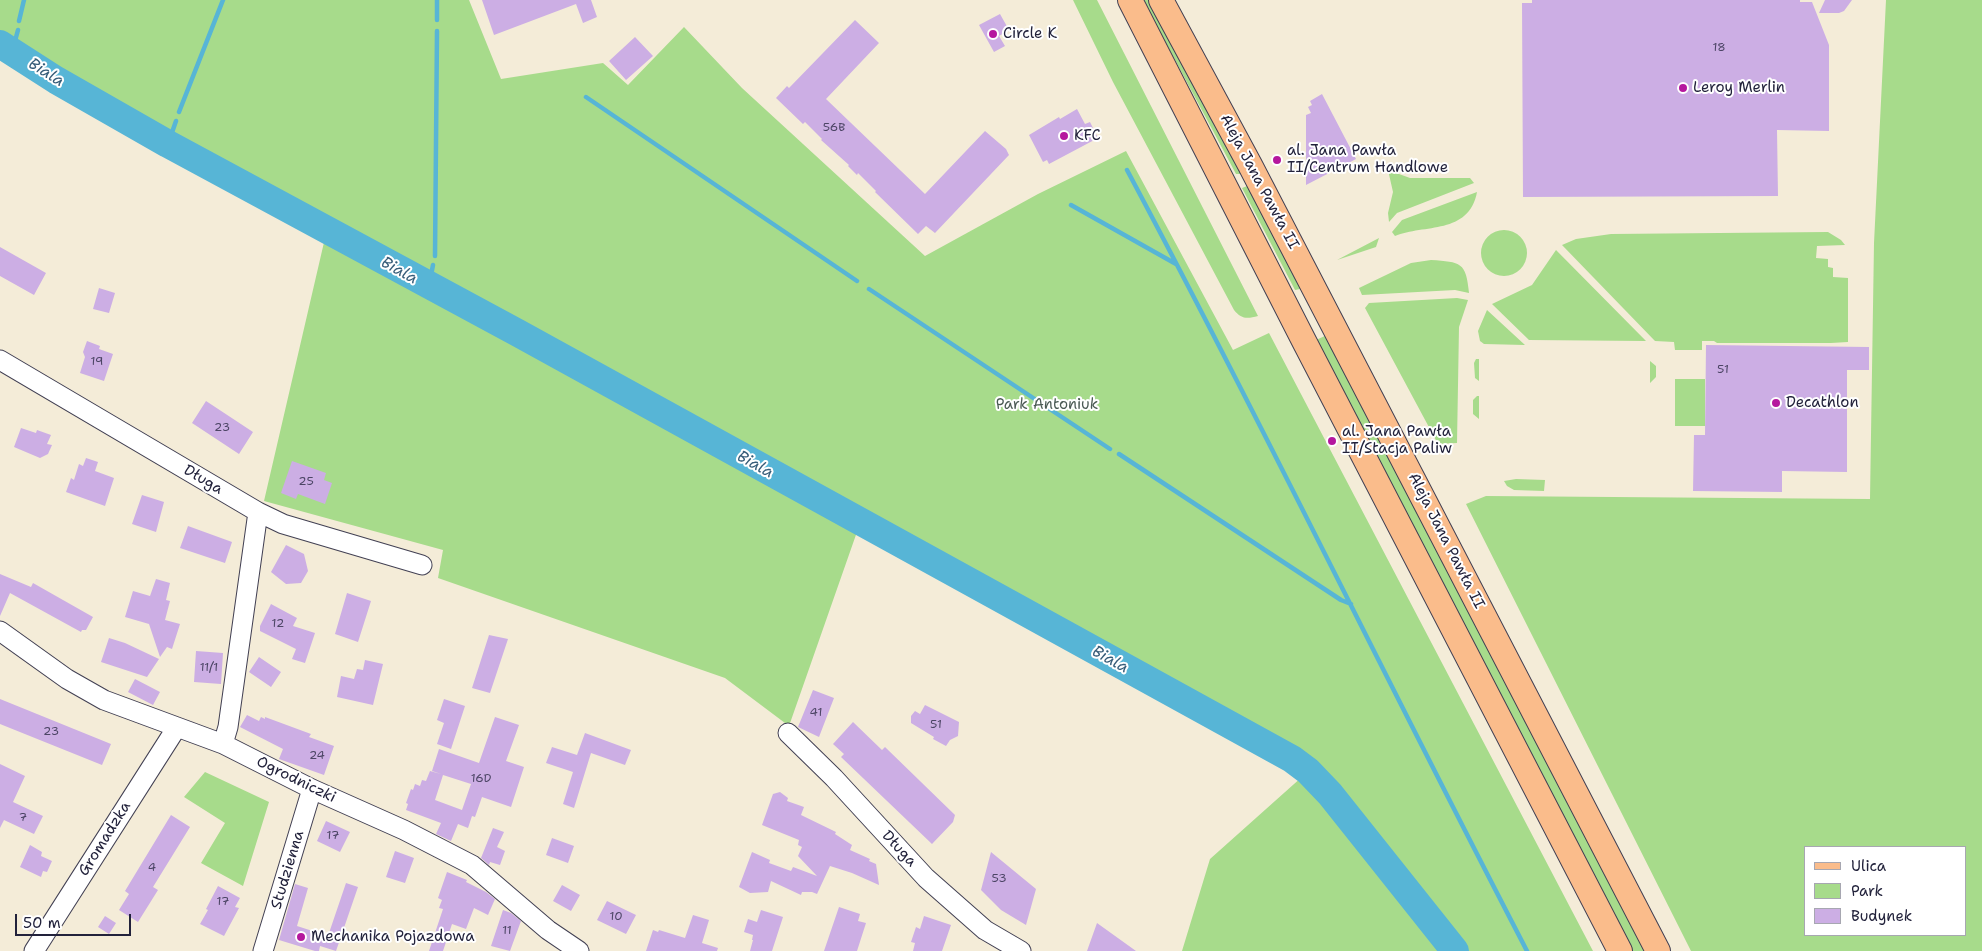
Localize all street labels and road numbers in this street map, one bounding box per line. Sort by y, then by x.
street label: Aleja Jana Pawła II [1216,111,1302,253]
street label: Długa [180,461,226,499]
street label: Aleja Jana Pawła II [1404,470,1488,612]
street label: Ogrodniczki [253,753,339,807]
street label: Gromadzka [75,798,135,880]
street label: Długa [878,827,920,871]
street label: Studzienna [268,829,308,911]

